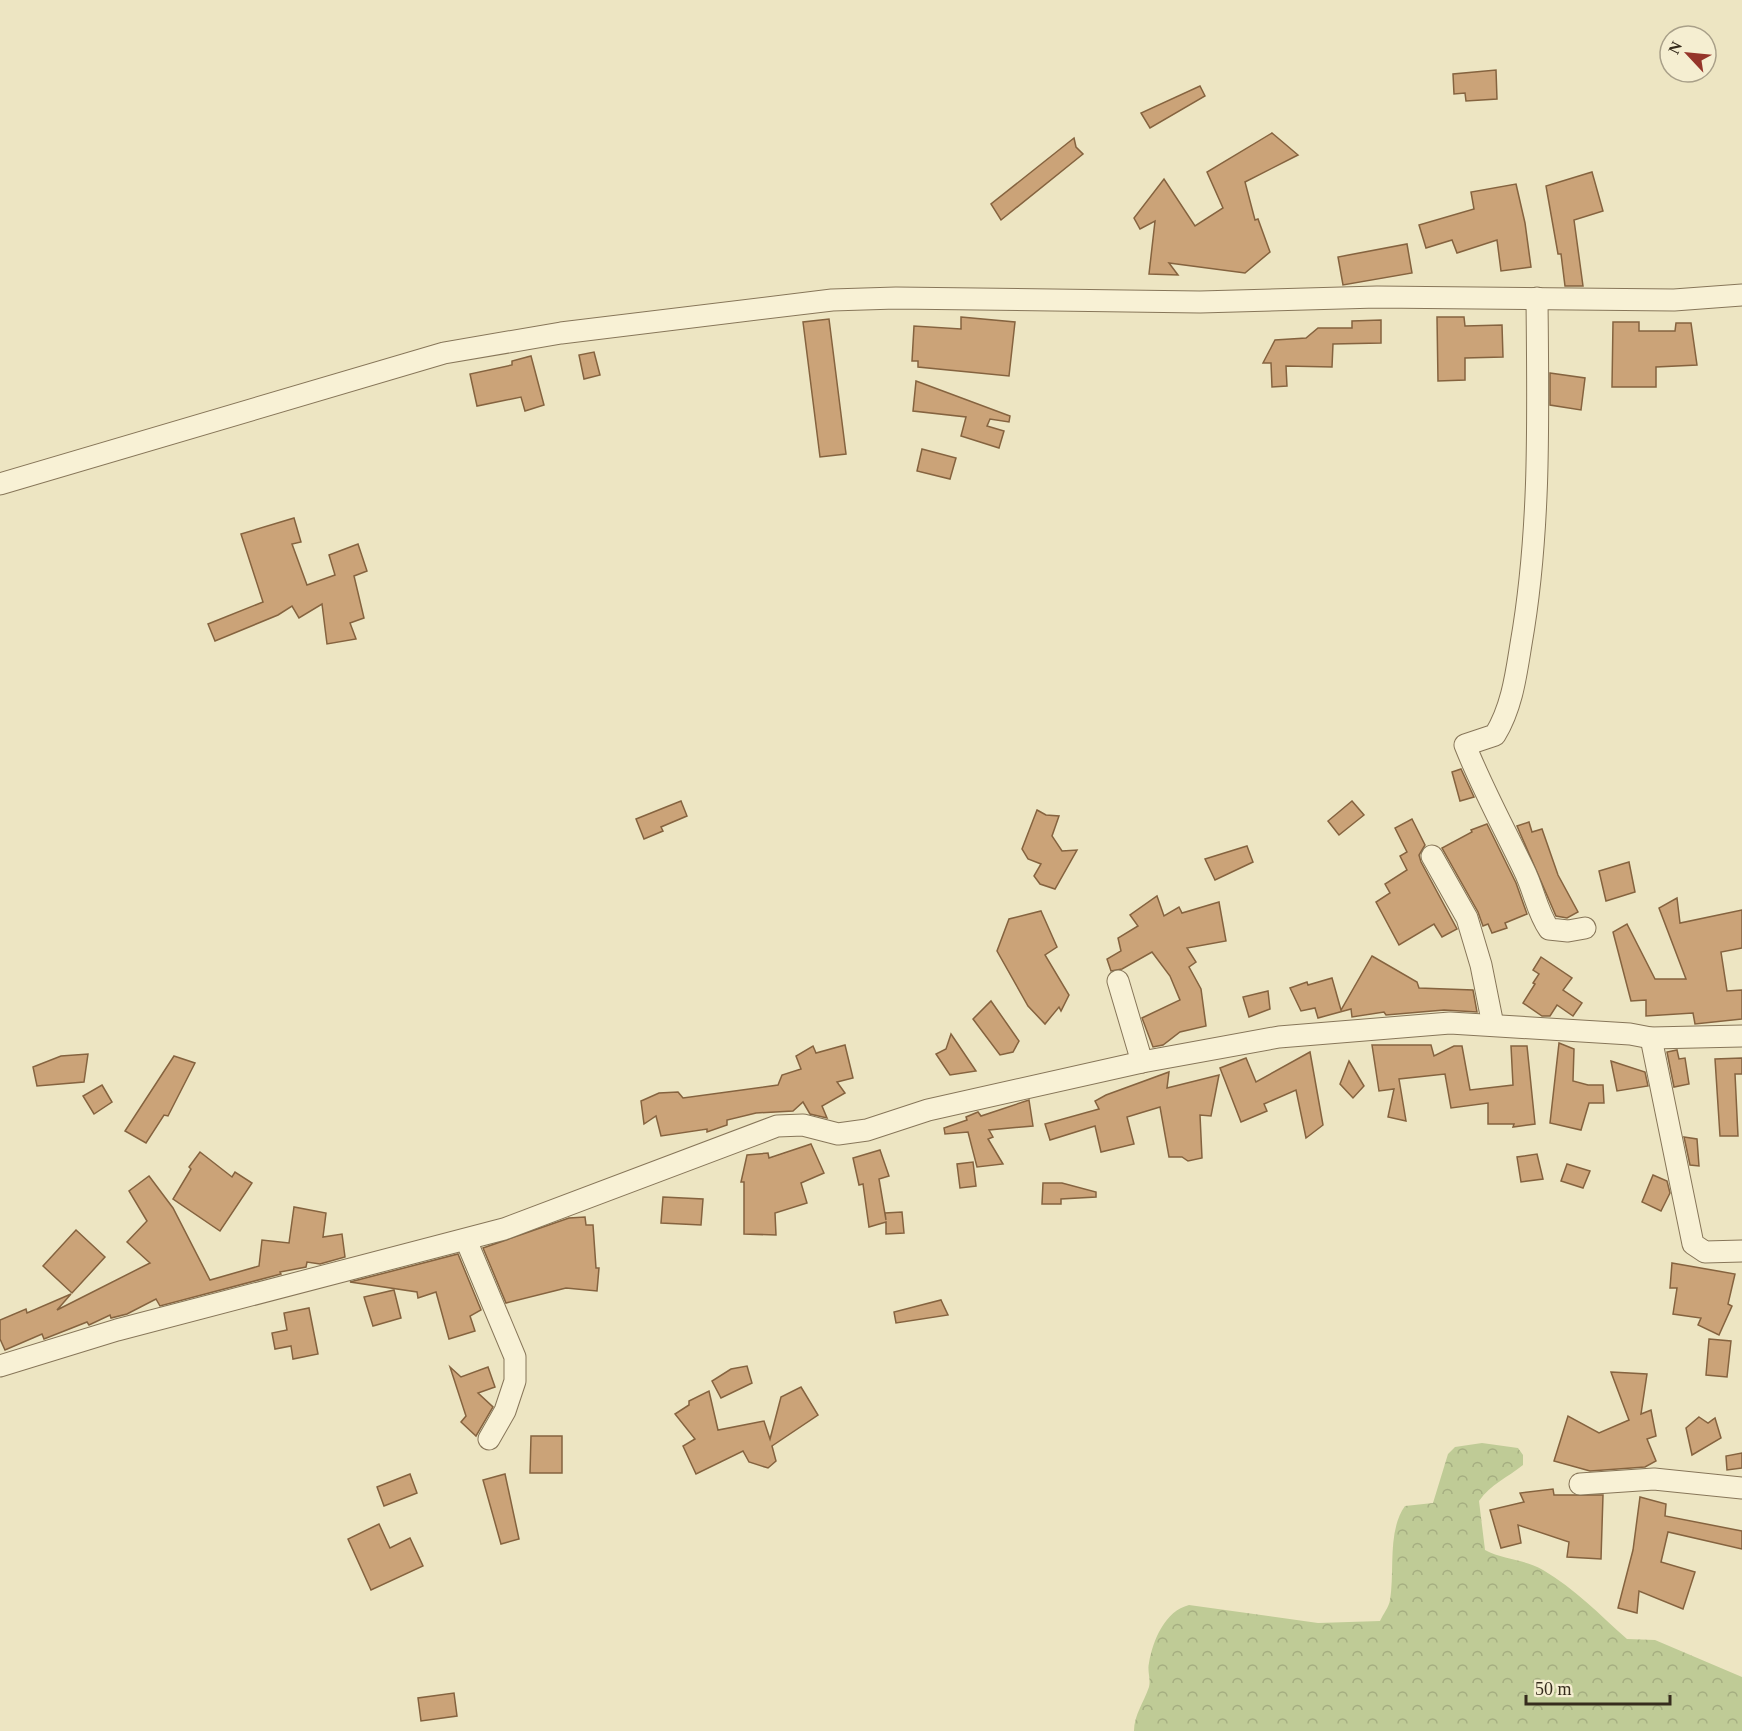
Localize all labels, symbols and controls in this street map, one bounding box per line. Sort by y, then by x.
north arrow [1658,24,1718,84]
text: N [1665,38,1685,57]
scale bar [1526,1668,1670,1706]
text: 50 m [1535,1679,1572,1699]

